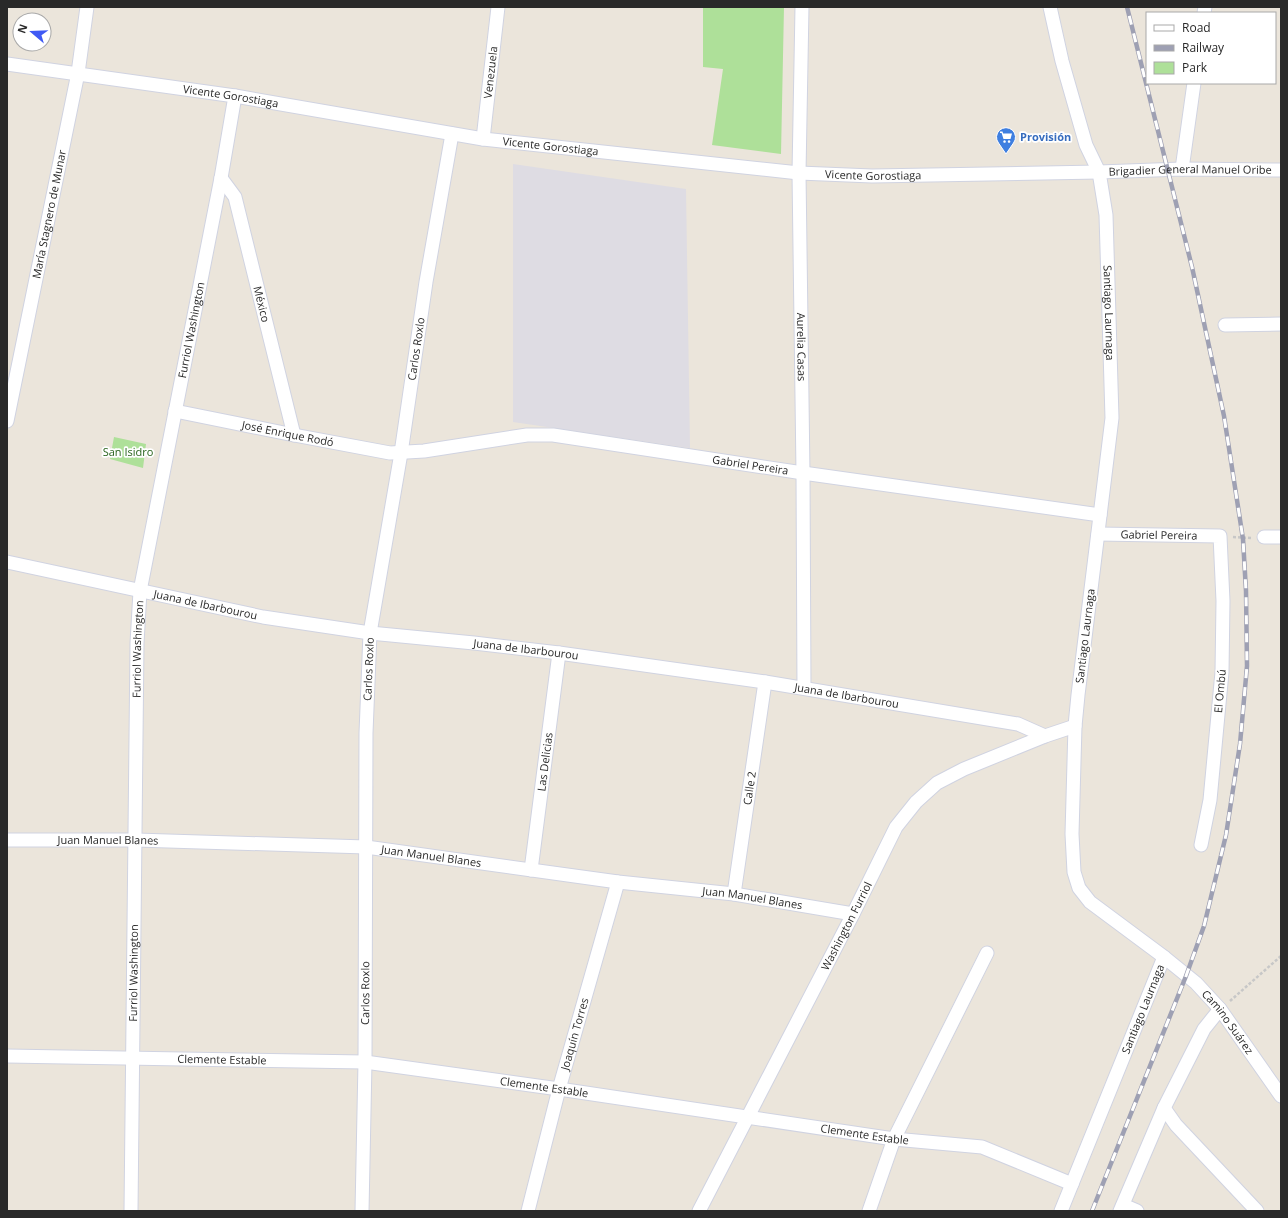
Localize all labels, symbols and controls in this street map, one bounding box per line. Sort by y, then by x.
north arrow [12,12,52,52]
legend [1146,12,1276,84]
text: Road [1182,19,1211,36]
text: N [14,22,31,35]
text: Railway [1182,39,1225,56]
street label: Venezuela [480,45,500,99]
text: Park [1182,59,1208,76]
street label: Vicente Gorostiaga [182,81,280,110]
supermarket icon: Provisión [995,126,1017,154]
place label: Provisión [1020,129,1071,144]
street label: Vicente Gorostiaga [502,133,599,158]
street label: María Stagnero de Munar [28,148,69,280]
street label: Brigadier General Manuel Oribe [1108,161,1272,179]
street label: Vicente Gorostiaga [825,166,922,183]
street label: Santiago Laurnaga [1100,265,1118,361]
street label: Furriol Washington [174,281,207,379]
street label: México [250,284,274,324]
street label: Aurelia Casas [794,313,810,381]
street label: Carlos Roxlo [404,316,428,381]
street label: José Enrique Rodó [240,416,335,449]
park label: San Isidro [103,444,154,459]
street label: Gabriel Pereira [711,451,790,478]
street label: Gabriel Pereira [1120,526,1198,543]
street label: Juana de Ibarbourou [151,585,259,623]
street label: Santiago Laurnaga [1071,588,1098,684]
street label: Furriol Washington [128,600,146,698]
street label: Juana de Ibarbourou [472,635,580,663]
street label: Carlos Roxlo [359,637,377,701]
street label: El Ombú [1210,668,1229,714]
street label: Juana de Ibarbourou [792,679,900,711]
street label: Las Delicias [533,732,556,792]
street label: Calle 2 [739,770,759,806]
street label: Juan Manuel Blanes [56,832,159,848]
street label: Juan Manuel Blanes [379,841,482,870]
street label: Washington Furriol [817,879,875,973]
street label: Juan Manuel Blanes [701,883,804,912]
street label: Furriol Washington [125,924,141,1022]
street label: Carlos Roxlo [357,961,372,1025]
street label: Santiago Laurnaga [1118,962,1167,1056]
street label: Camino Suárez [1199,986,1257,1057]
street label: Joaquín Torres [556,996,592,1073]
street label: Clemente Estable [177,1051,267,1067]
street label: Clemente Estable [499,1073,589,1100]
street label: Clemente Estable [820,1120,910,1147]

